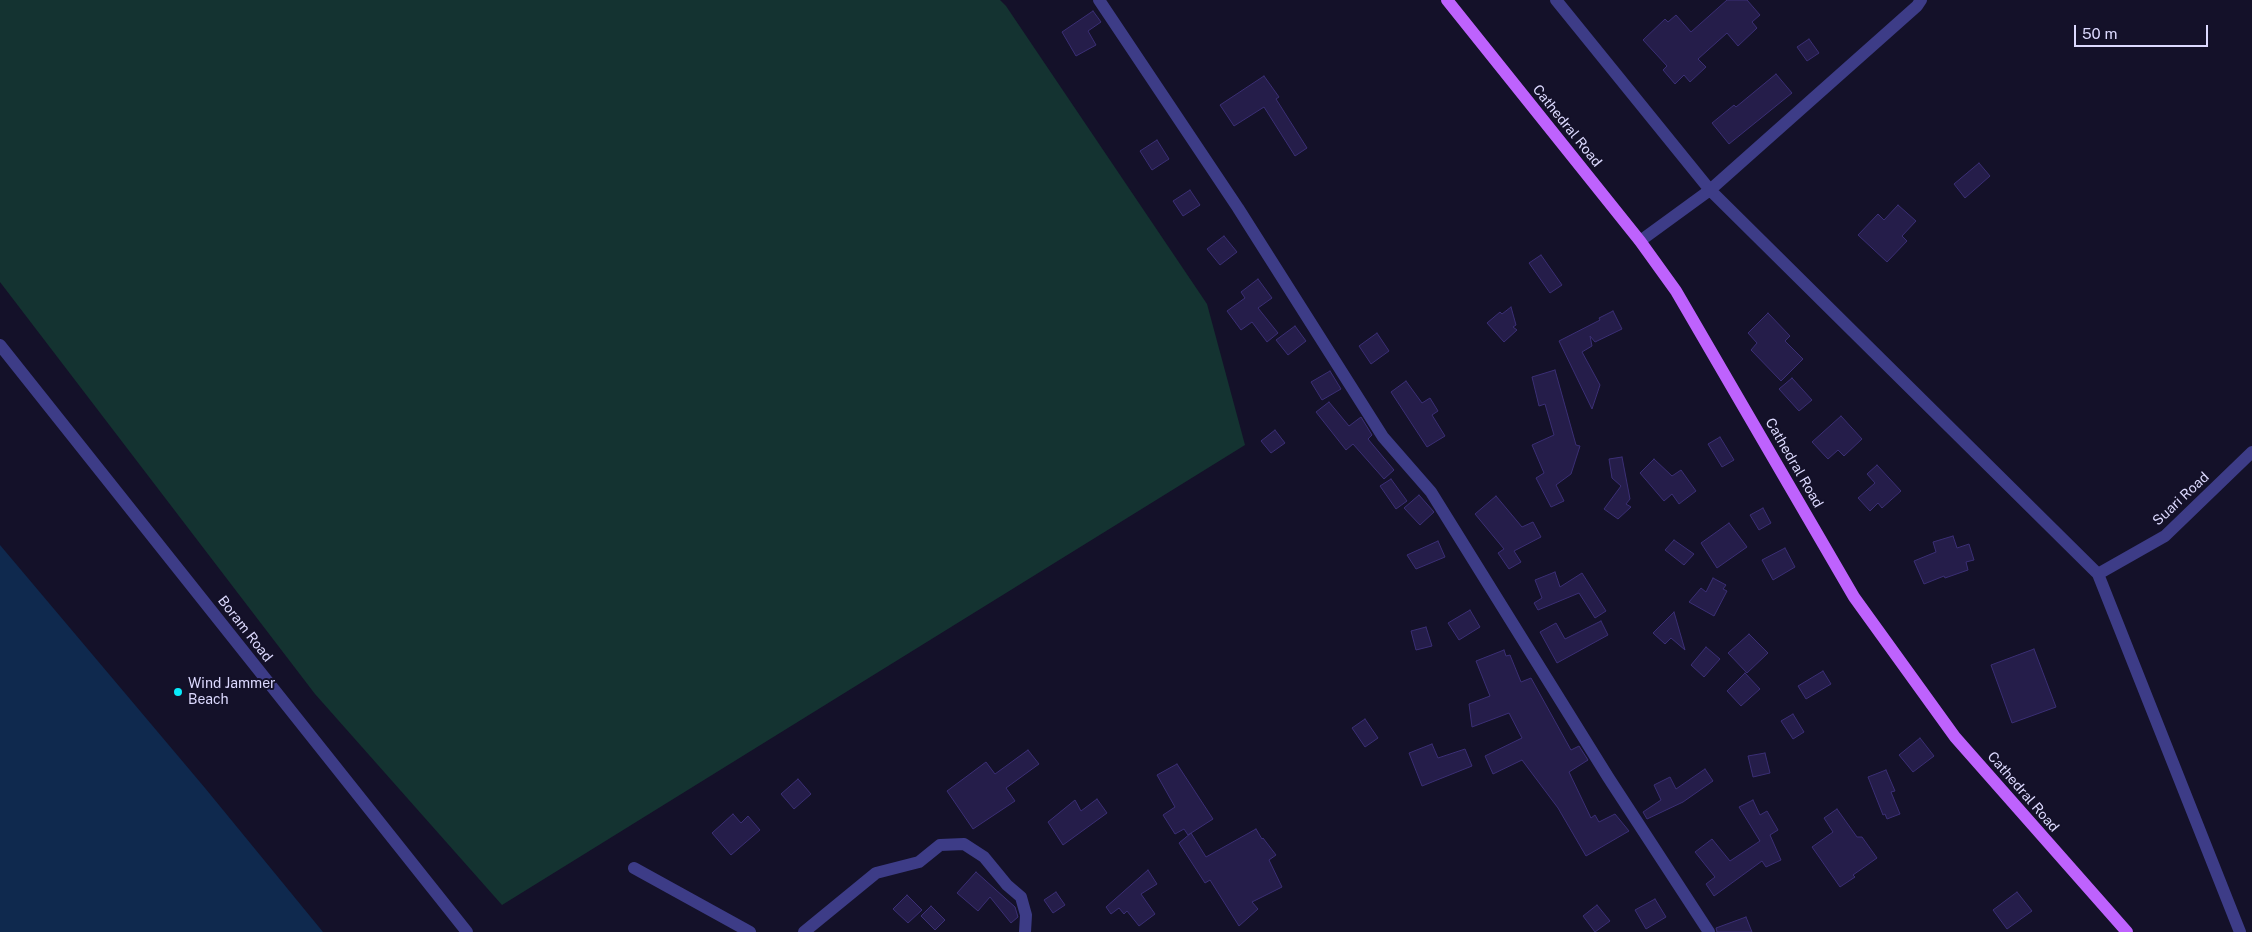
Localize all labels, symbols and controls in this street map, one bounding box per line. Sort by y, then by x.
scale bar [2077,15,2211,47]
text: 50 m [2082,25,2117,42]
street label: Cathedral Road [1529,82,1605,170]
street label: Cathedral Road [1762,415,1826,511]
street label: Suari Road [2149,469,2213,529]
street label: Boram Road [214,593,276,665]
place label: Wind Jammer Beach [188,676,276,709]
marker: Wind Jammer Beach [172,686,184,698]
street label: Cathedral Road [1984,749,2062,835]

